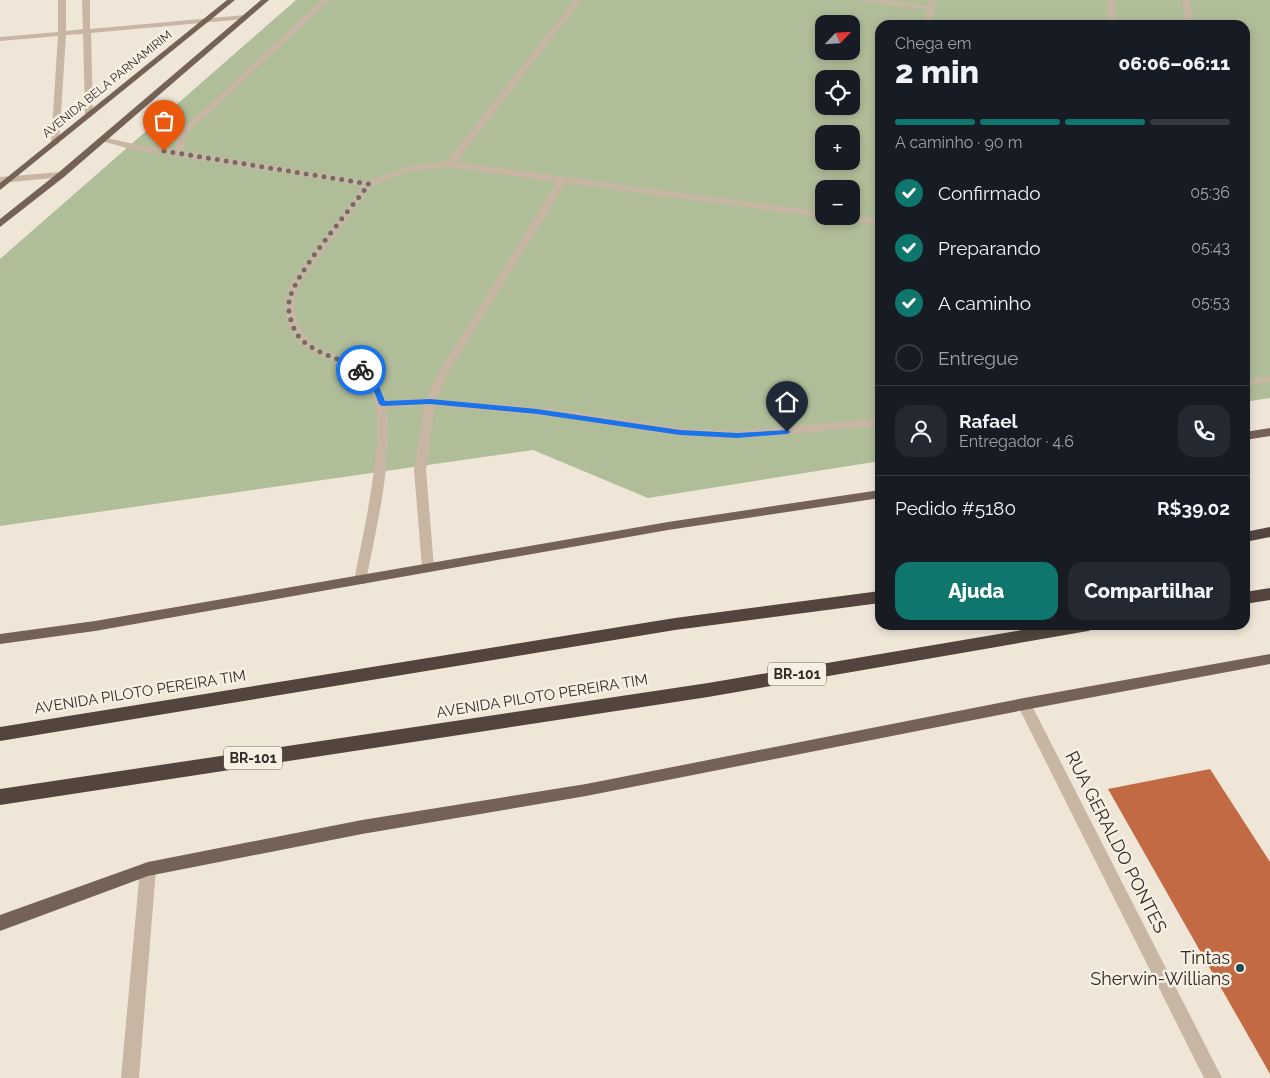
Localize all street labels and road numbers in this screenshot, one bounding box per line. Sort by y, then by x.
street label: AVENIDA BELA PARNAMIRIM [40,27,174,141]
road number: BR-101 [768,662,826,686]
street label: AVENIDA PILOTO PEREIRA TIM [33,666,247,718]
street label: AVENIDA PILOTO PEREIRA TIM [435,670,649,722]
road number: BR-101 [224,746,282,770]
street label: RUA GERALDO PONTES [1061,747,1172,936]

